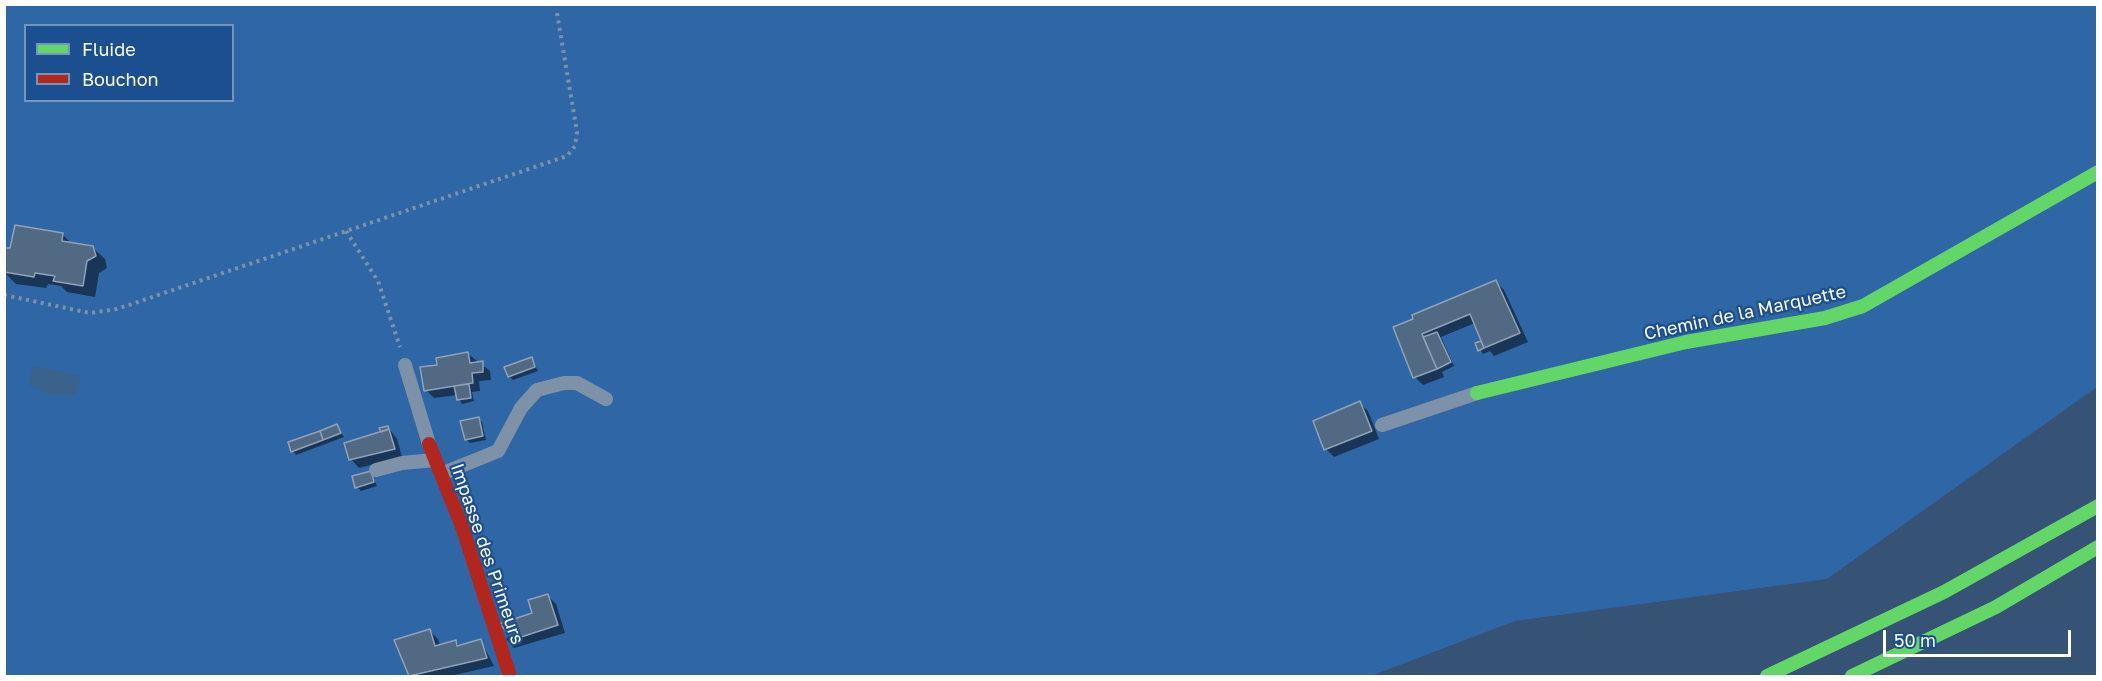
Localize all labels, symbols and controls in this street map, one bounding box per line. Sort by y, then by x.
legend [24,24,234,102]
text: Fluide [82,38,136,60]
text: Bouchon [82,68,159,90]
street label: Chemin de la Marquette [1642,281,1848,345]
street label: Impasse des Primeurs [446,461,528,647]
scale bar [1886,618,2074,656]
text: 50 m [1894,629,1936,651]

